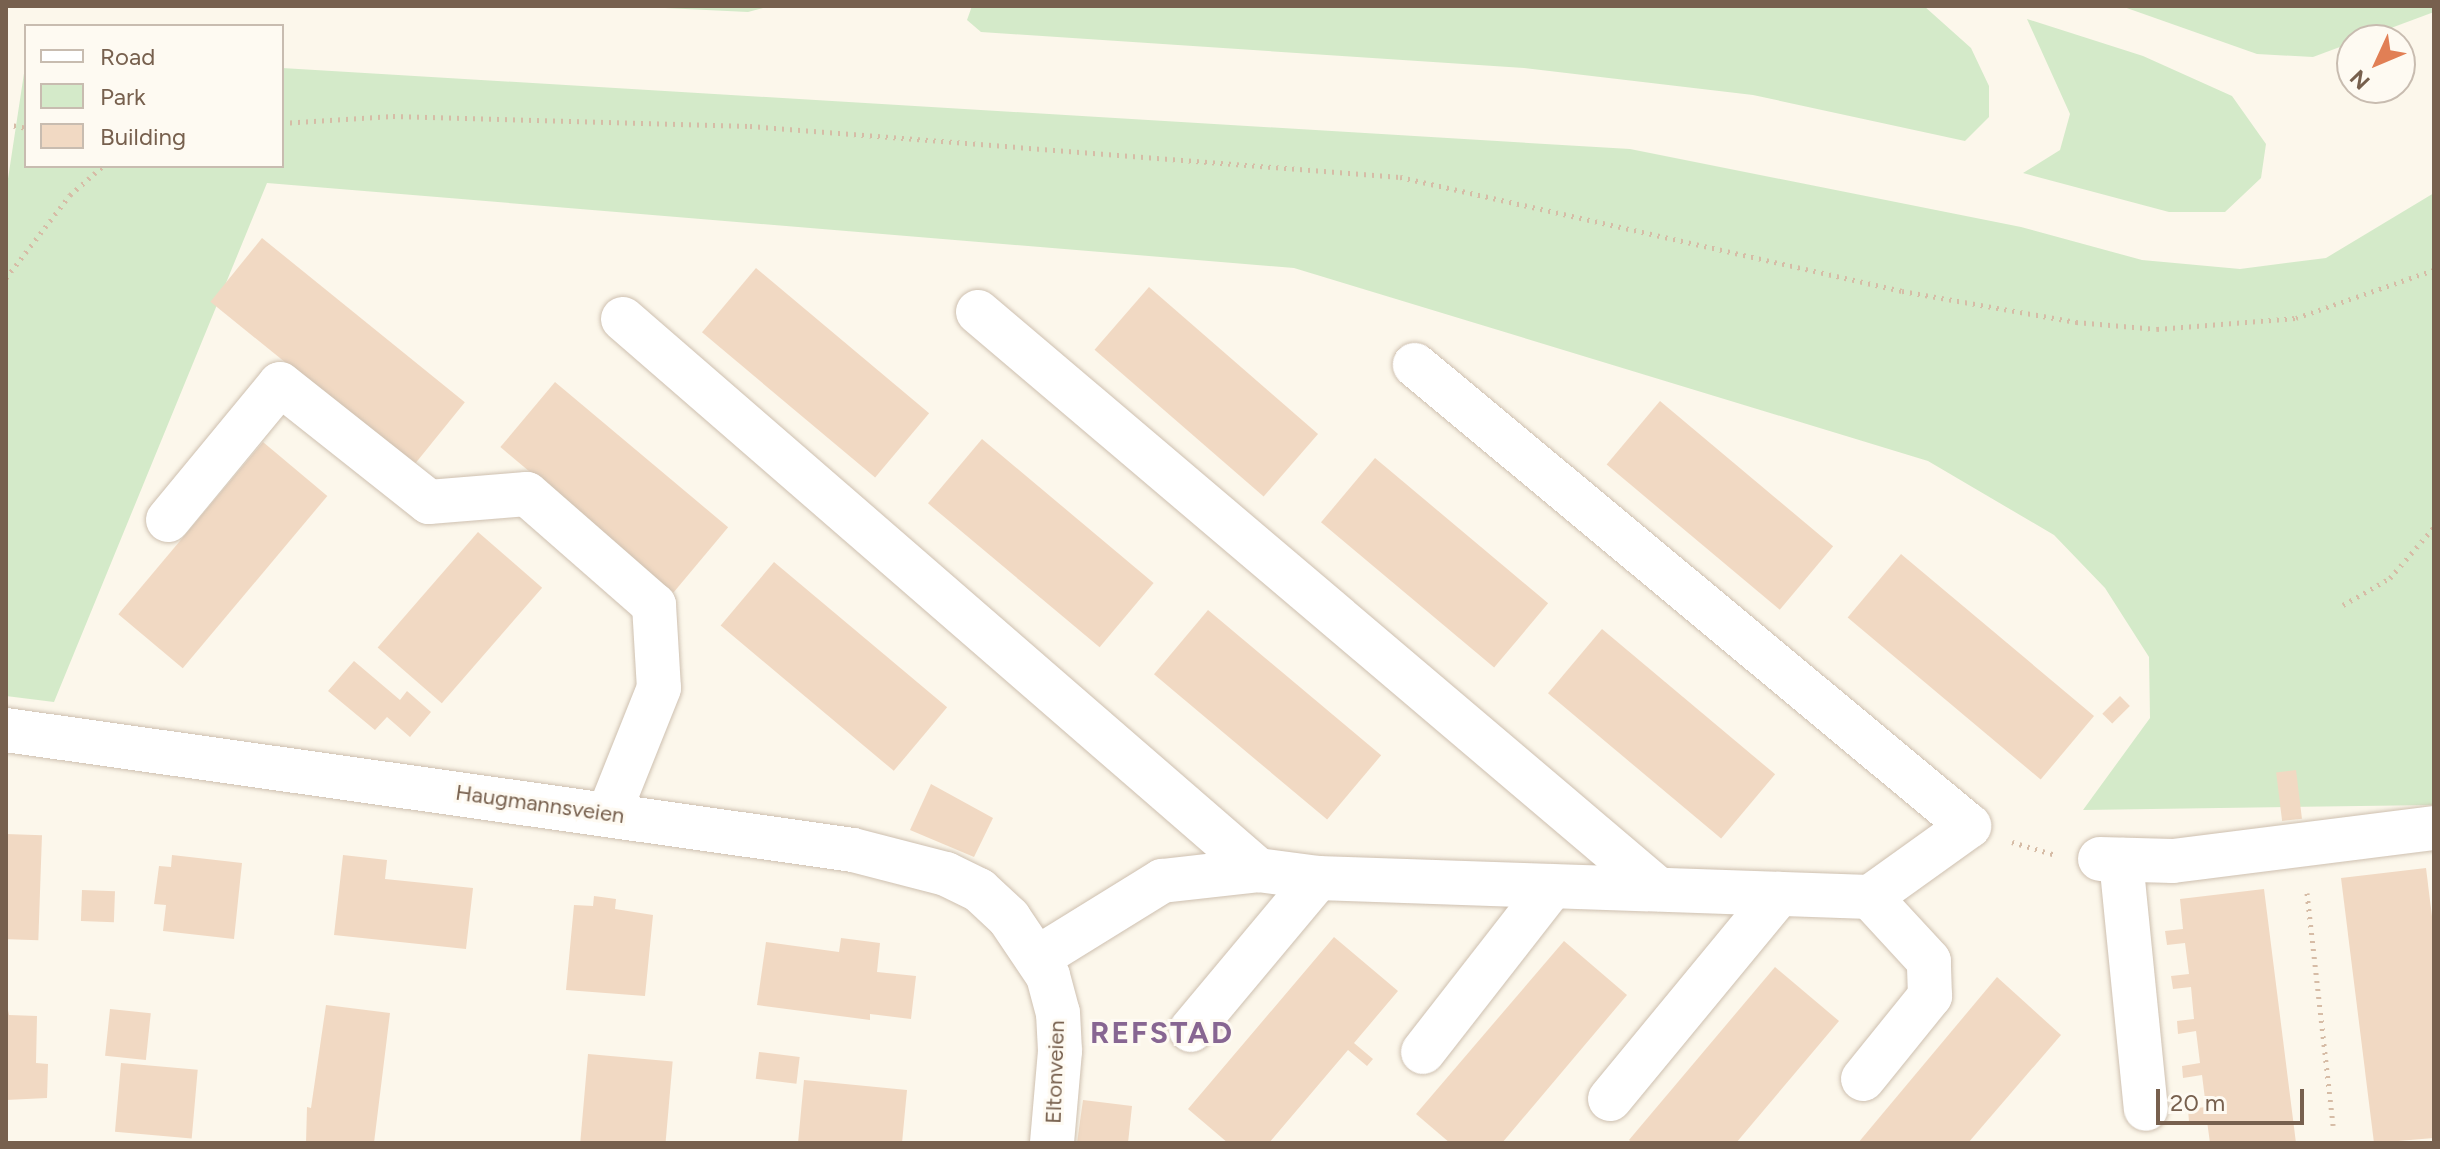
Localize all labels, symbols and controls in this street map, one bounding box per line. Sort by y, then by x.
legend [24,24,284,168]
north arrow [2336,24,2416,104]
text: Road [100,42,155,71]
text: N [2344,64,2375,95]
text: Park [100,82,146,111]
text: Building [100,122,186,151]
street label: Haugmannsveien [454,779,626,829]
district label: REFSTAD [1090,1015,1234,1051]
street label: Eltonveien [1040,1020,1070,1124]
scale bar [2160,1073,2308,1123]
text: 20 m [2170,1088,2225,1117]

